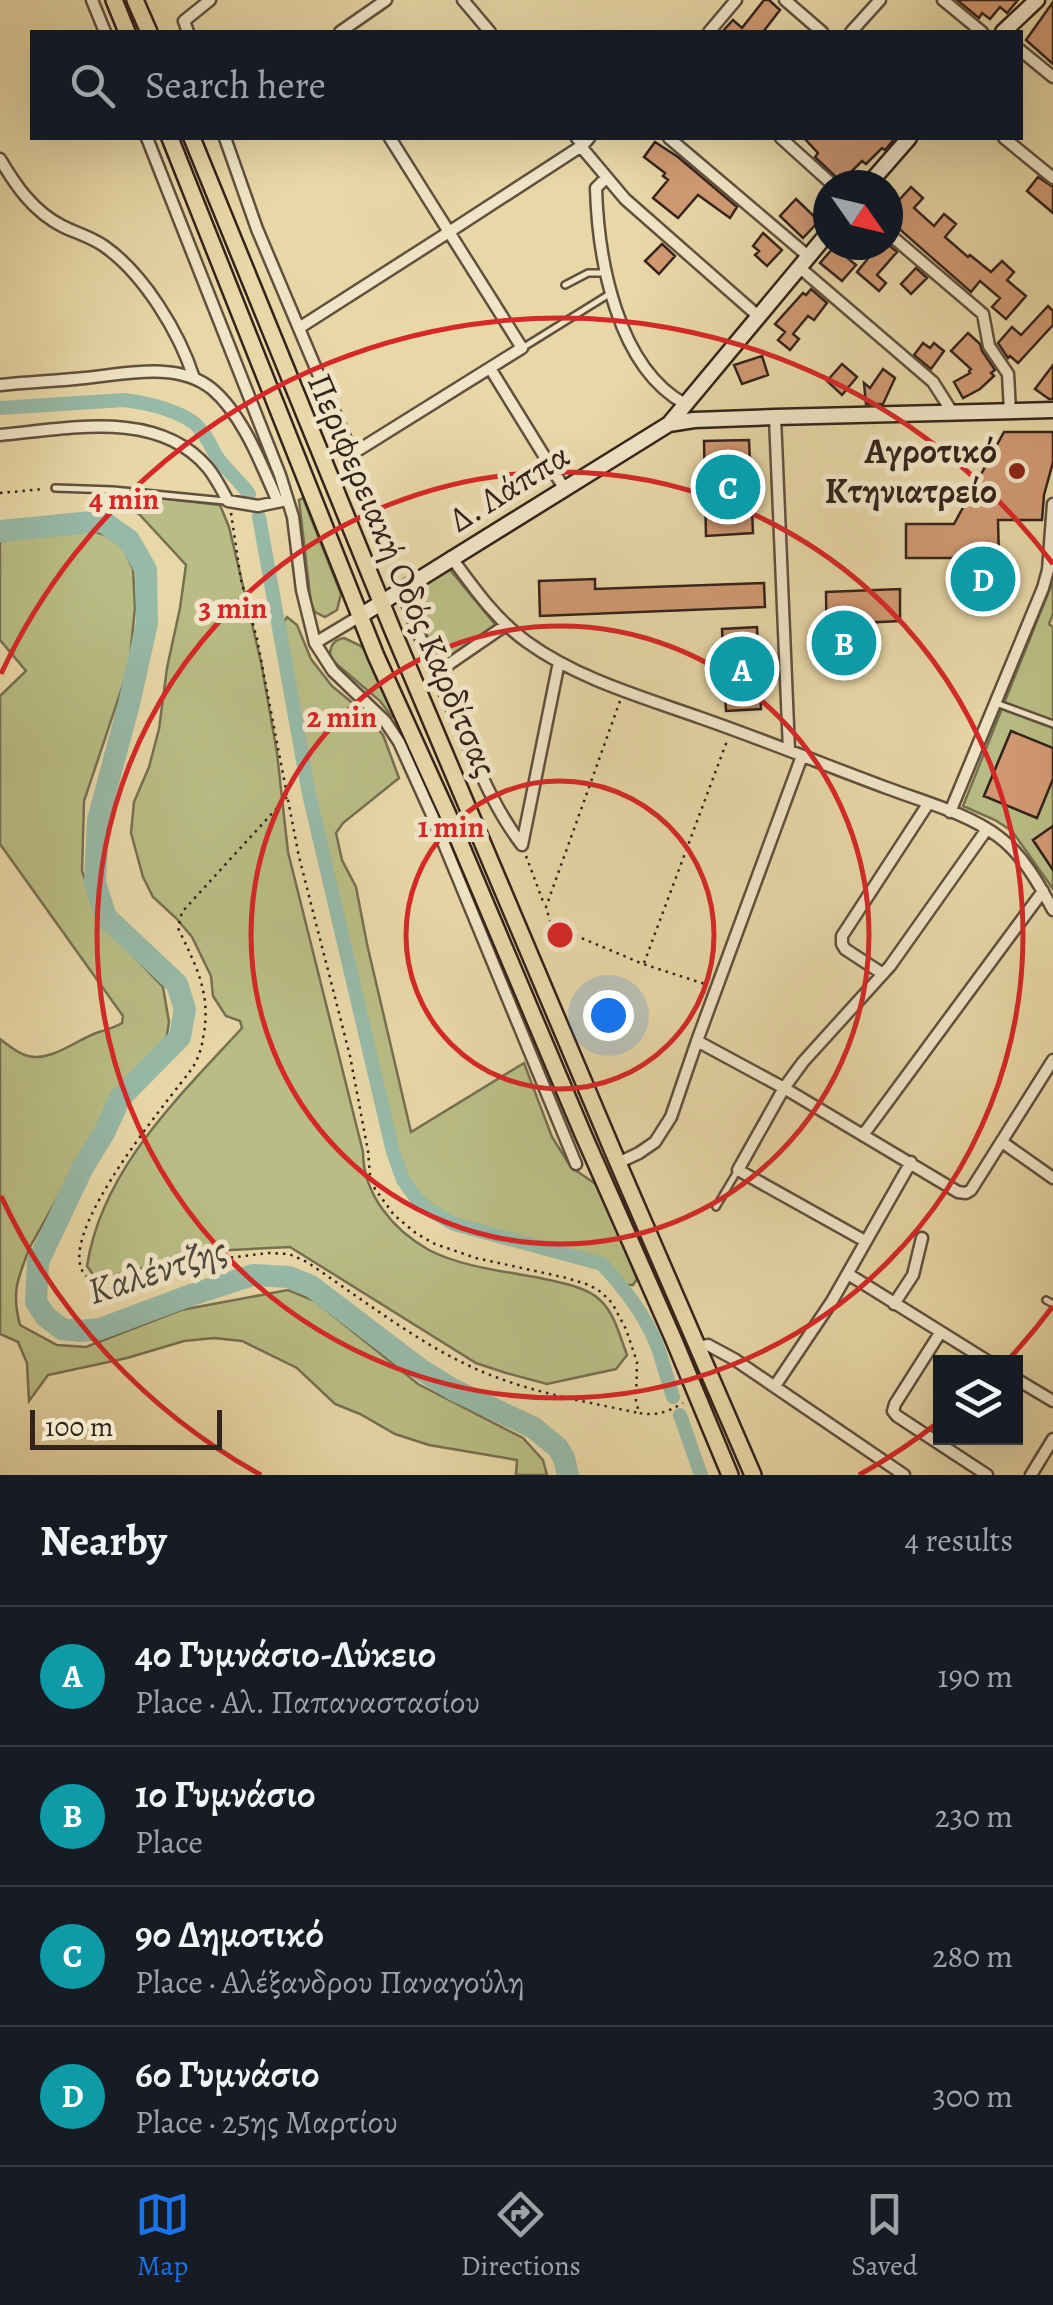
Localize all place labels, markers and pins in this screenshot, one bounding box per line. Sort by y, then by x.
place label: Αγροτικό Κτηνιατρείο [825,427,997,515]
pin: C [696,450,760,524]
marker: Αγροτικό Κτηνιατρείο [1006,460,1028,482]
pin: D [950,542,1016,616]
pin: B [812,606,876,680]
pin: A [710,632,774,706]
centre of rings [542,917,578,953]

